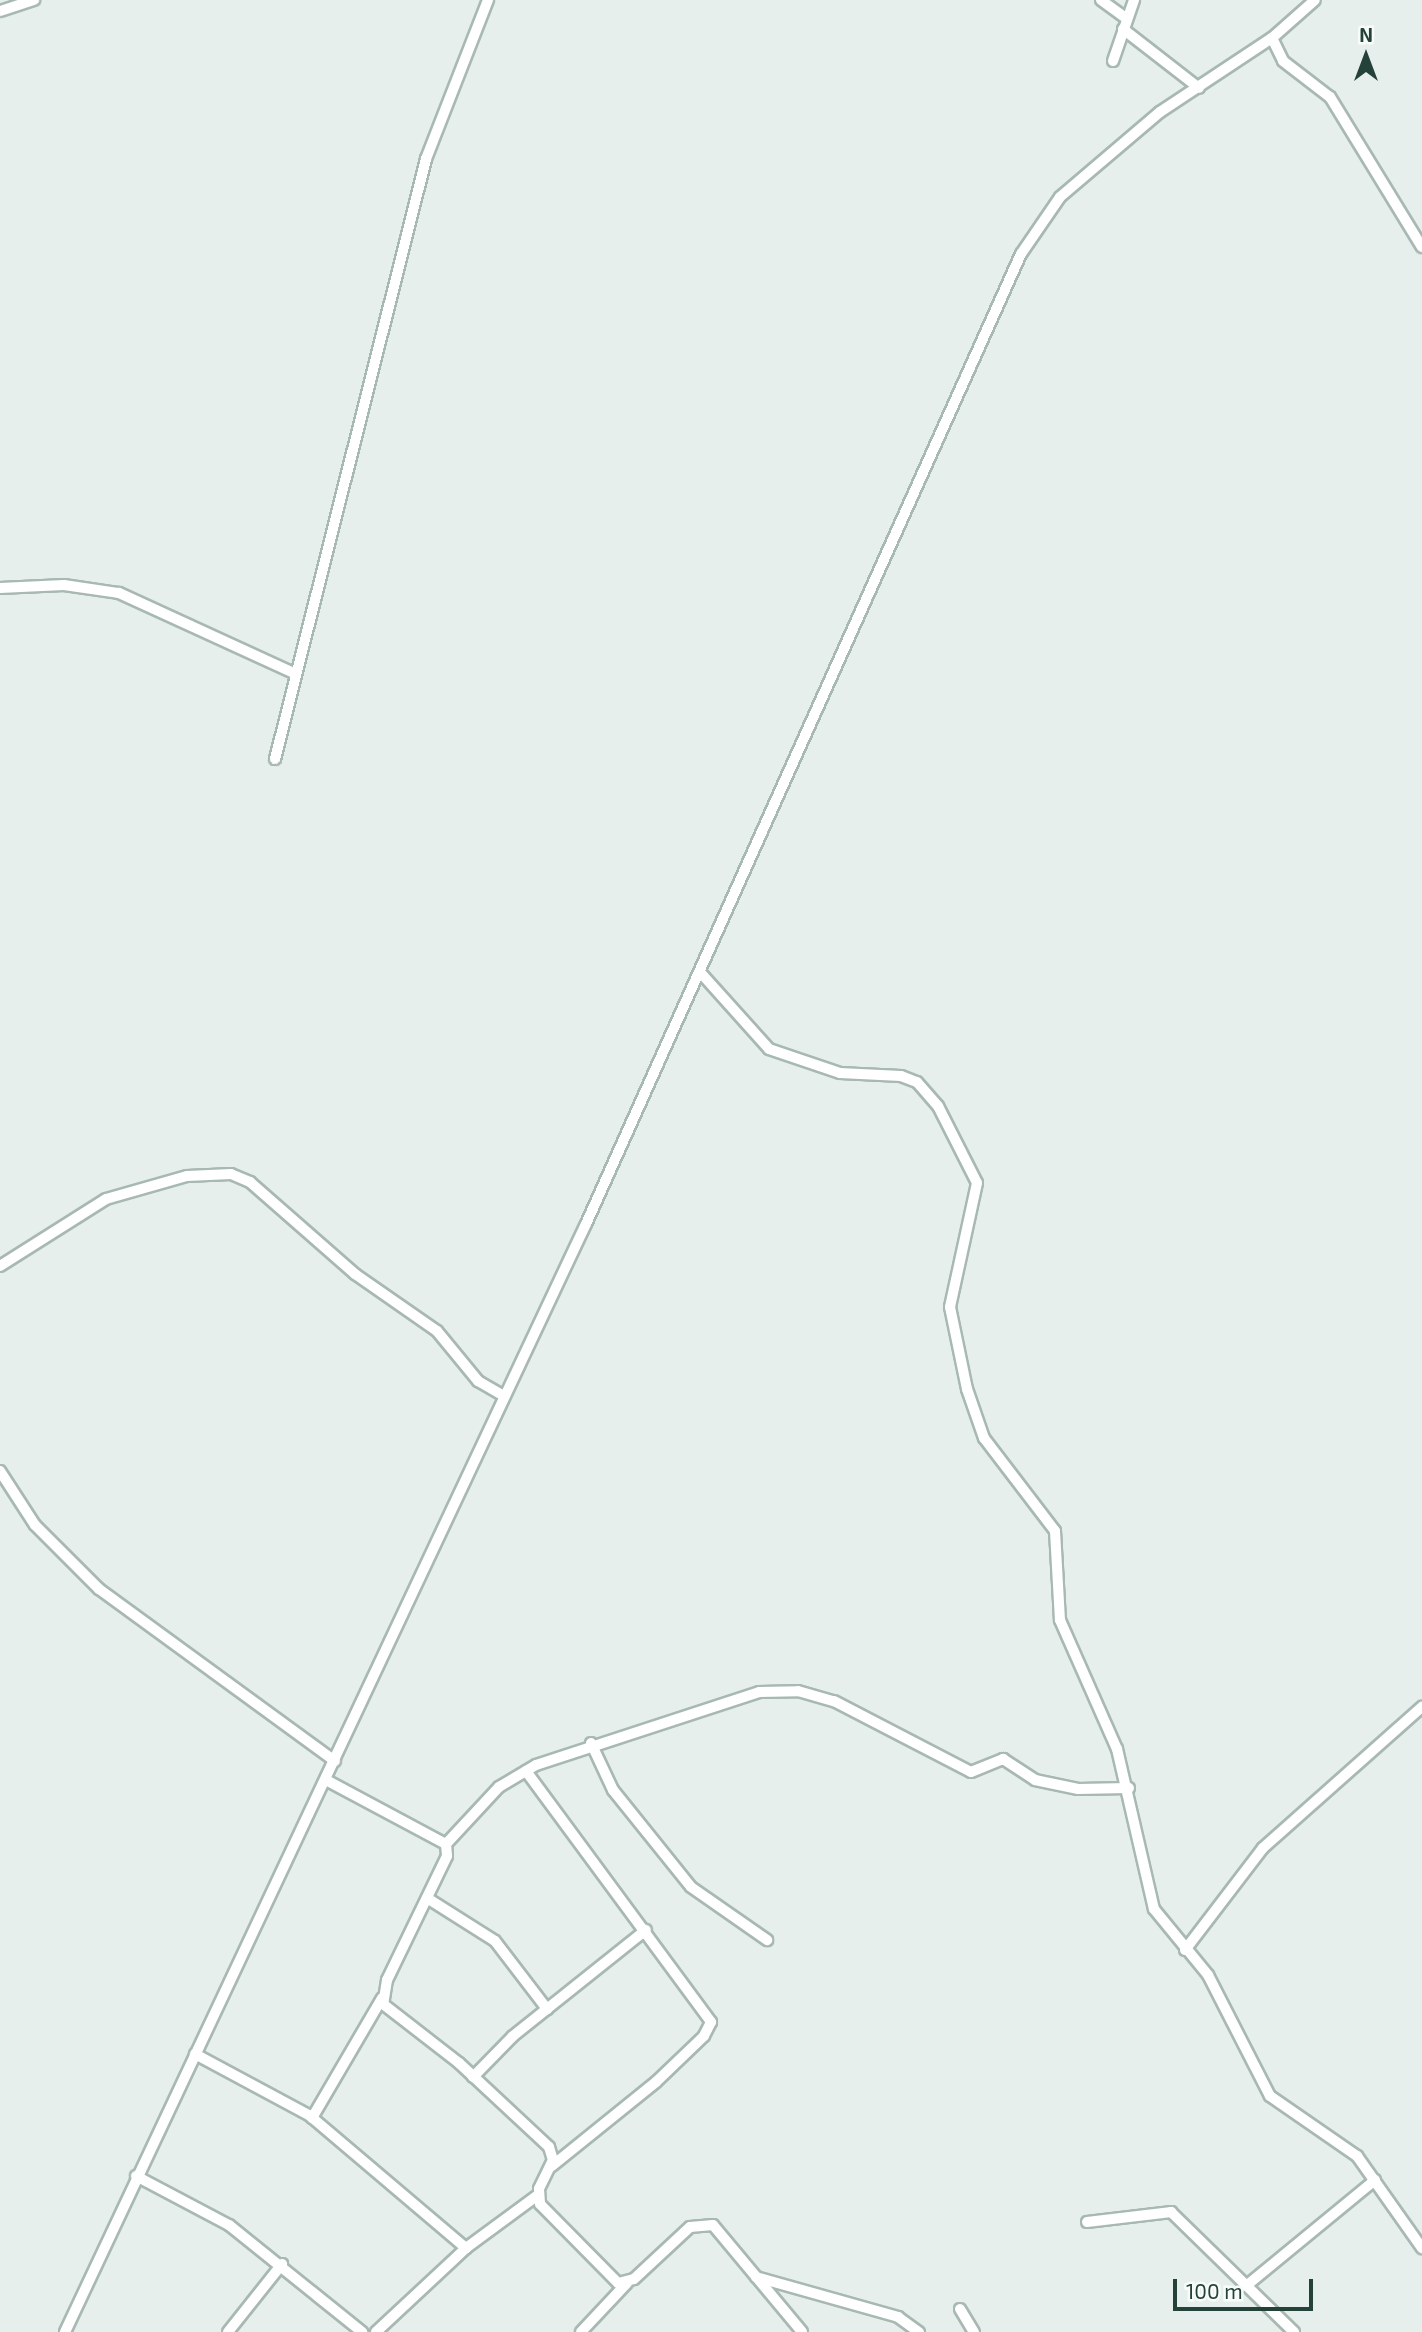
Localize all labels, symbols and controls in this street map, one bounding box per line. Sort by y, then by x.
north arrow [1331,21,1401,91]
text: N [1359,23,1373,46]
scale bar [1177,2266,1317,2310]
text: 100 m [1186,2278,1243,2303]

